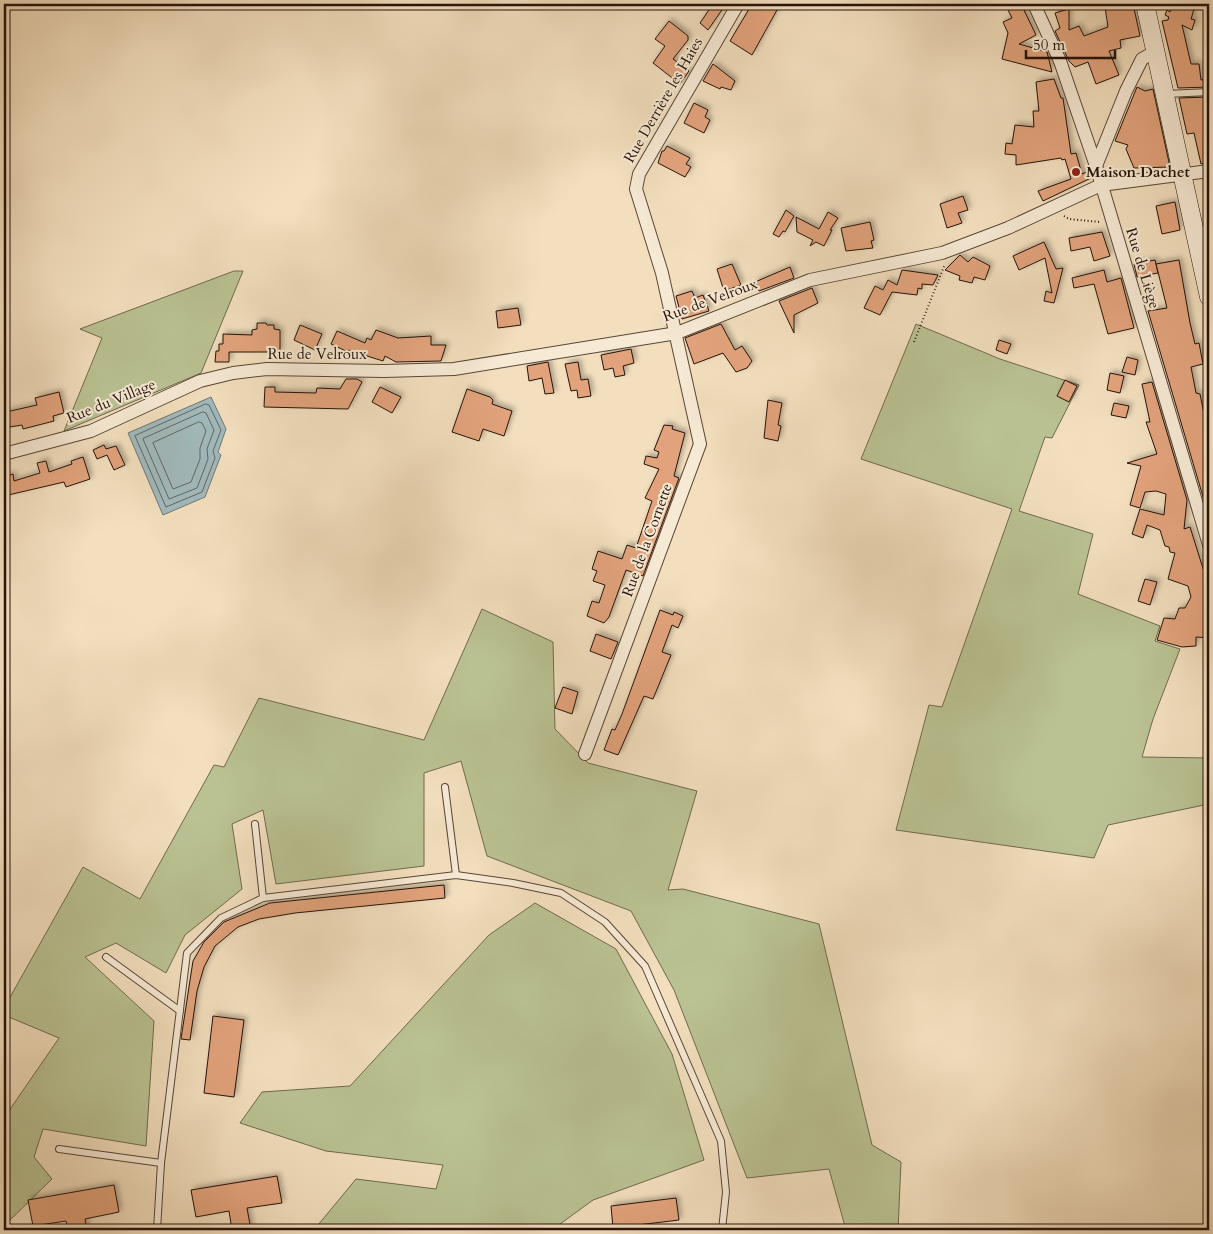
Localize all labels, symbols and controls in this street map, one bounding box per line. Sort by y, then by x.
scale bar [1026,28,1114,60]
street label: Rue Derrière les Haies [619,34,707,166]
text: 50 m [1033,35,1065,55]
place label: Maison Dachet [1086,162,1190,182]
marker: Maison Dachet [1070,166,1082,178]
street label: Rue de Liège [1121,225,1165,311]
street label: Rue de Velroux [660,273,761,326]
street label: Rue de Velroux [267,344,367,364]
street label: Rue du Village [64,374,159,428]
street label: Rue de la Cornette [617,480,677,599]

